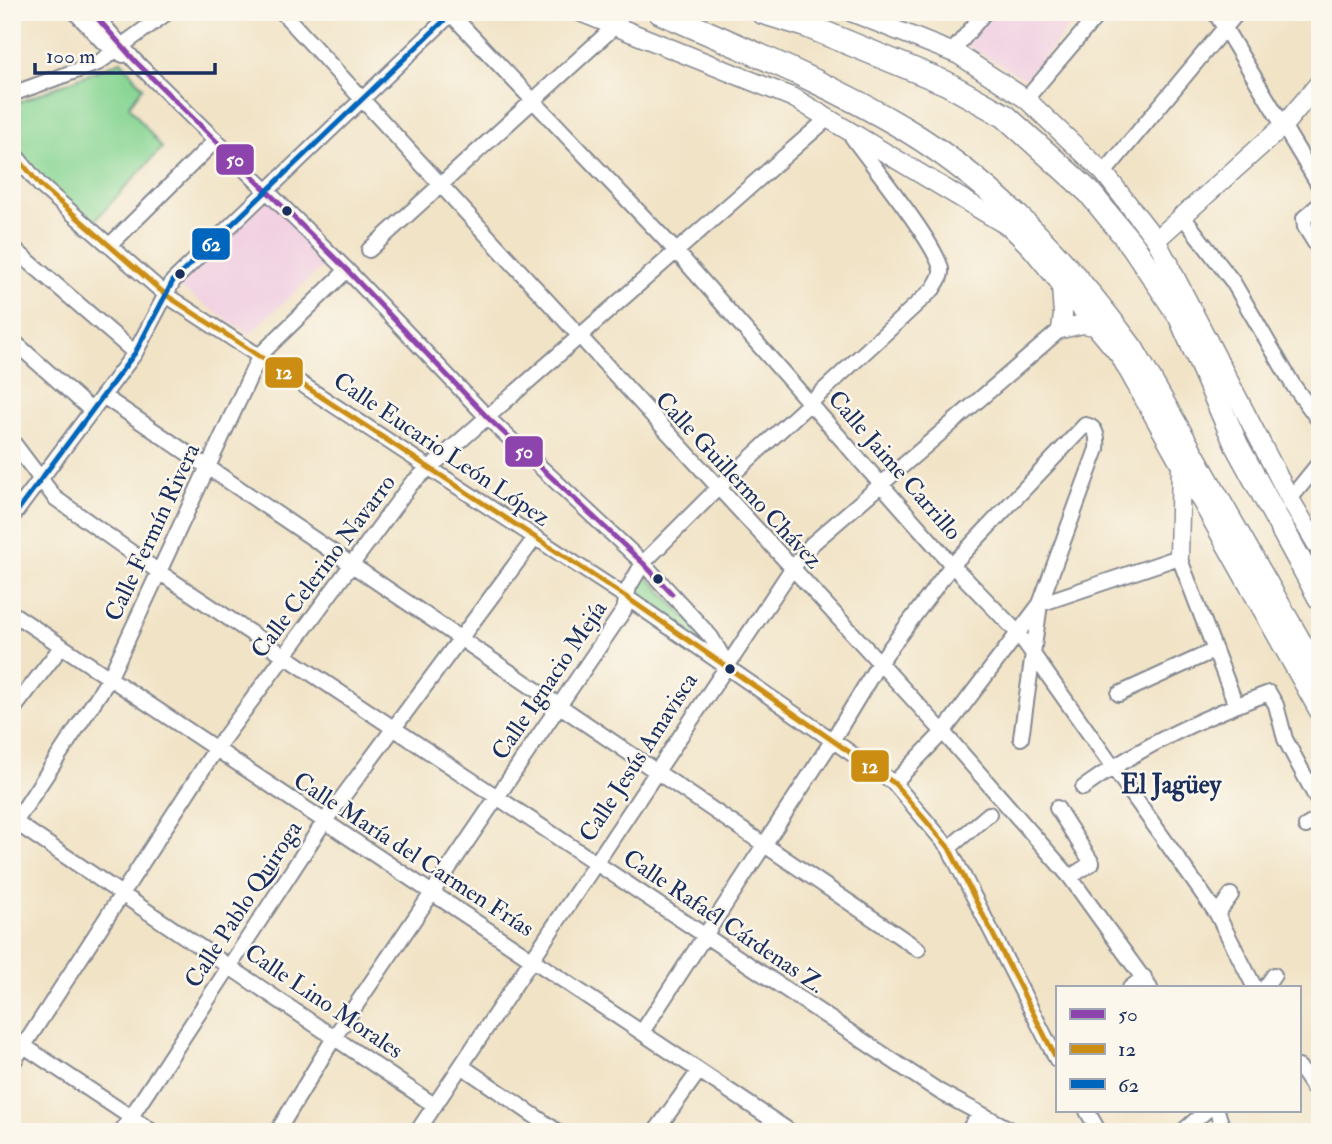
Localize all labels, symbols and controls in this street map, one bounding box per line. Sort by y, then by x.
scale bar [35,32,215,76]
text: 100 m [46,43,96,70]
line badge: 50 [215,143,255,176]
text: 50 [226,148,244,172]
unlabelled marker [280,204,294,218]
line badge: 62 [191,227,231,261]
text: 62 [201,233,221,257]
unlabelled marker [173,267,187,281]
line badge: 12 [264,356,304,389]
text: 12 [276,361,293,385]
street label: Calle Eucario León López [327,365,556,534]
street label: Calle Jaime Carrillo [821,384,968,547]
street label: Calle Guillermo Chávez [648,385,829,576]
line badge: 50 [504,435,544,468]
street label: Calle Fermín Rivera [98,437,208,626]
text: 50 [515,440,533,464]
street label: Calle Celerino Navarro [244,468,403,664]
unlabelled marker [651,572,665,586]
street label: Calle Ignacio Mejía [485,594,615,766]
unlabelled marker [723,662,737,676]
street label: Calle Jesús Amavisca [572,666,705,848]
line badge: 12 [850,749,890,783]
text: 12 [862,755,879,779]
street label: Calle María del Carmen Frías [287,765,540,944]
district label: El Jagüey [1121,769,1223,802]
street label: Calle Pablo Quiroga [178,814,310,994]
street label: Calle Rafaél Cárdenas Z. [617,842,831,1000]
street label: Calle Lino Morales [238,937,409,1066]
legend [1056,986,1300,1112]
text: 50 [1118,1001,1138,1028]
text: 12 [1118,1036,1136,1063]
text: 62 [1118,1072,1139,1099]

